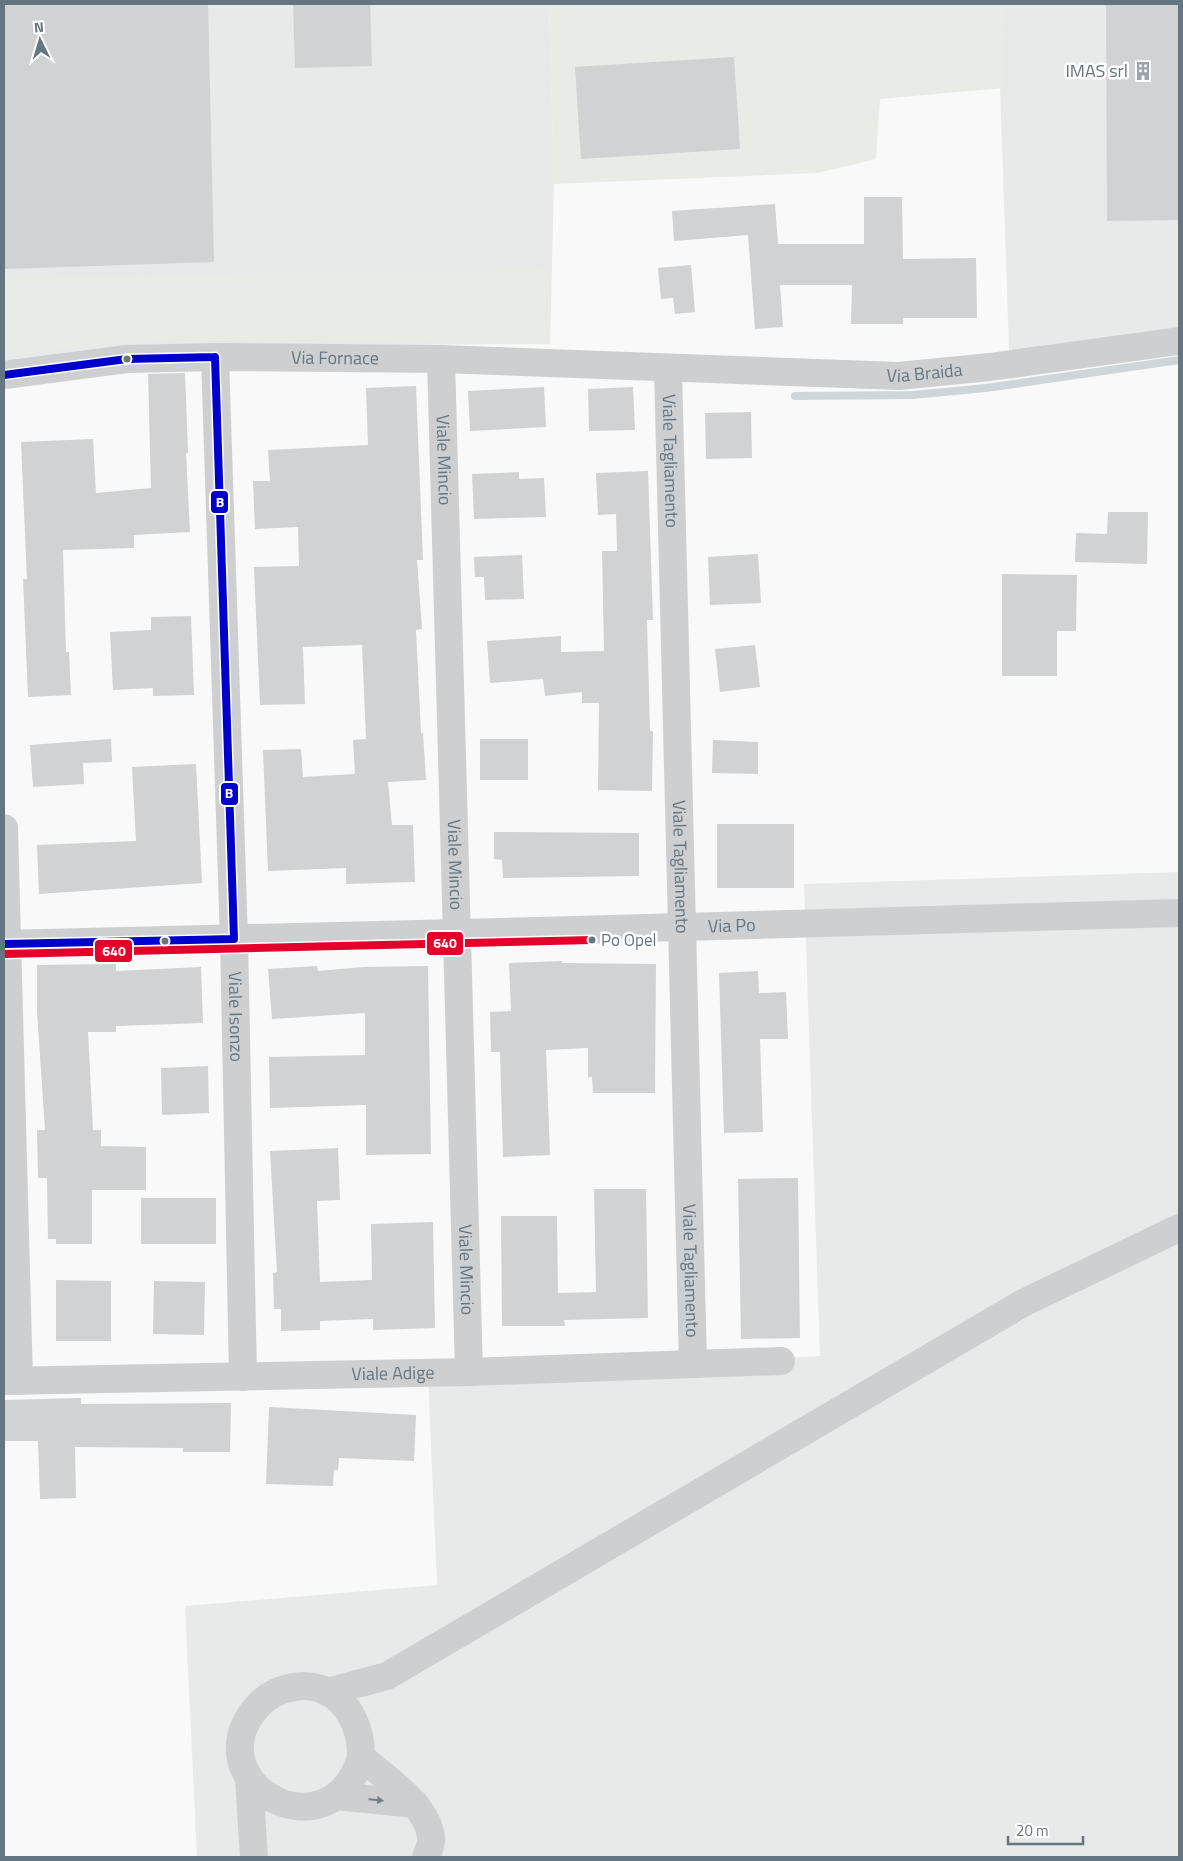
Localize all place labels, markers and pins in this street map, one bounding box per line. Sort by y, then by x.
place label: IMAS srl [1065,57,1128,84]
building icon: IMAS srl [1132,60,1154,82]
unlabelled marker [122,354,132,364]
place label: Po Opel [601,927,656,953]
marker: Po Opel [587,935,597,945]
unlabelled marker [160,936,170,946]

